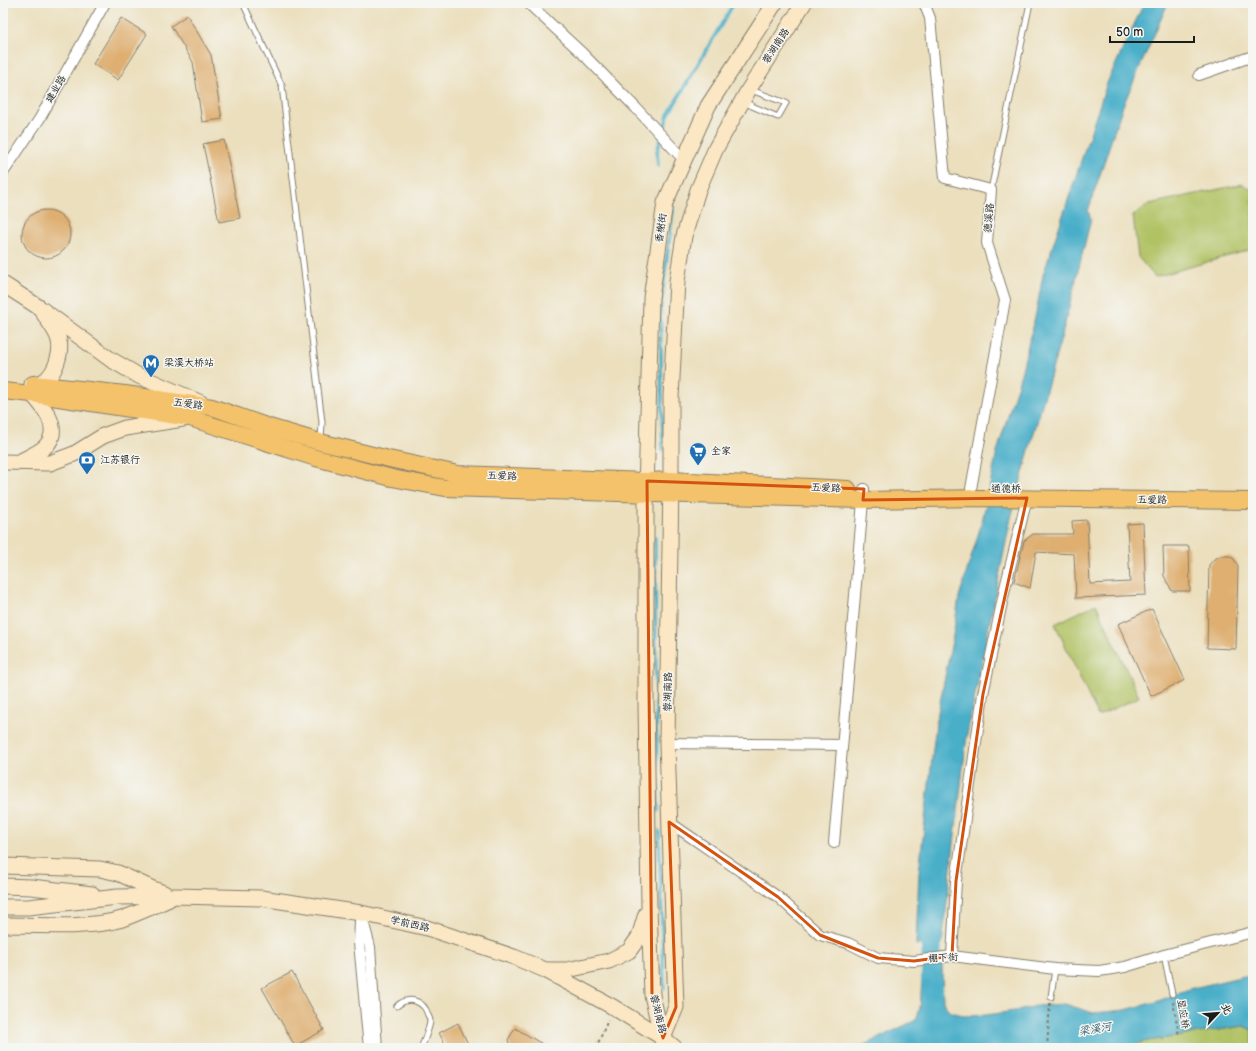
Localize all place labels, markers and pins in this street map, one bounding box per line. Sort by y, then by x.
metro station icon: 梁溪大桥站 [141,353,161,378]
place label: 梁溪大桥站 [164,357,214,369]
supermarket icon: 全家 [688,441,708,466]
place label: 全家 [711,445,731,457]
bank icon: 江苏银行 [77,450,97,475]
place label: 江苏银行 [100,454,140,466]

